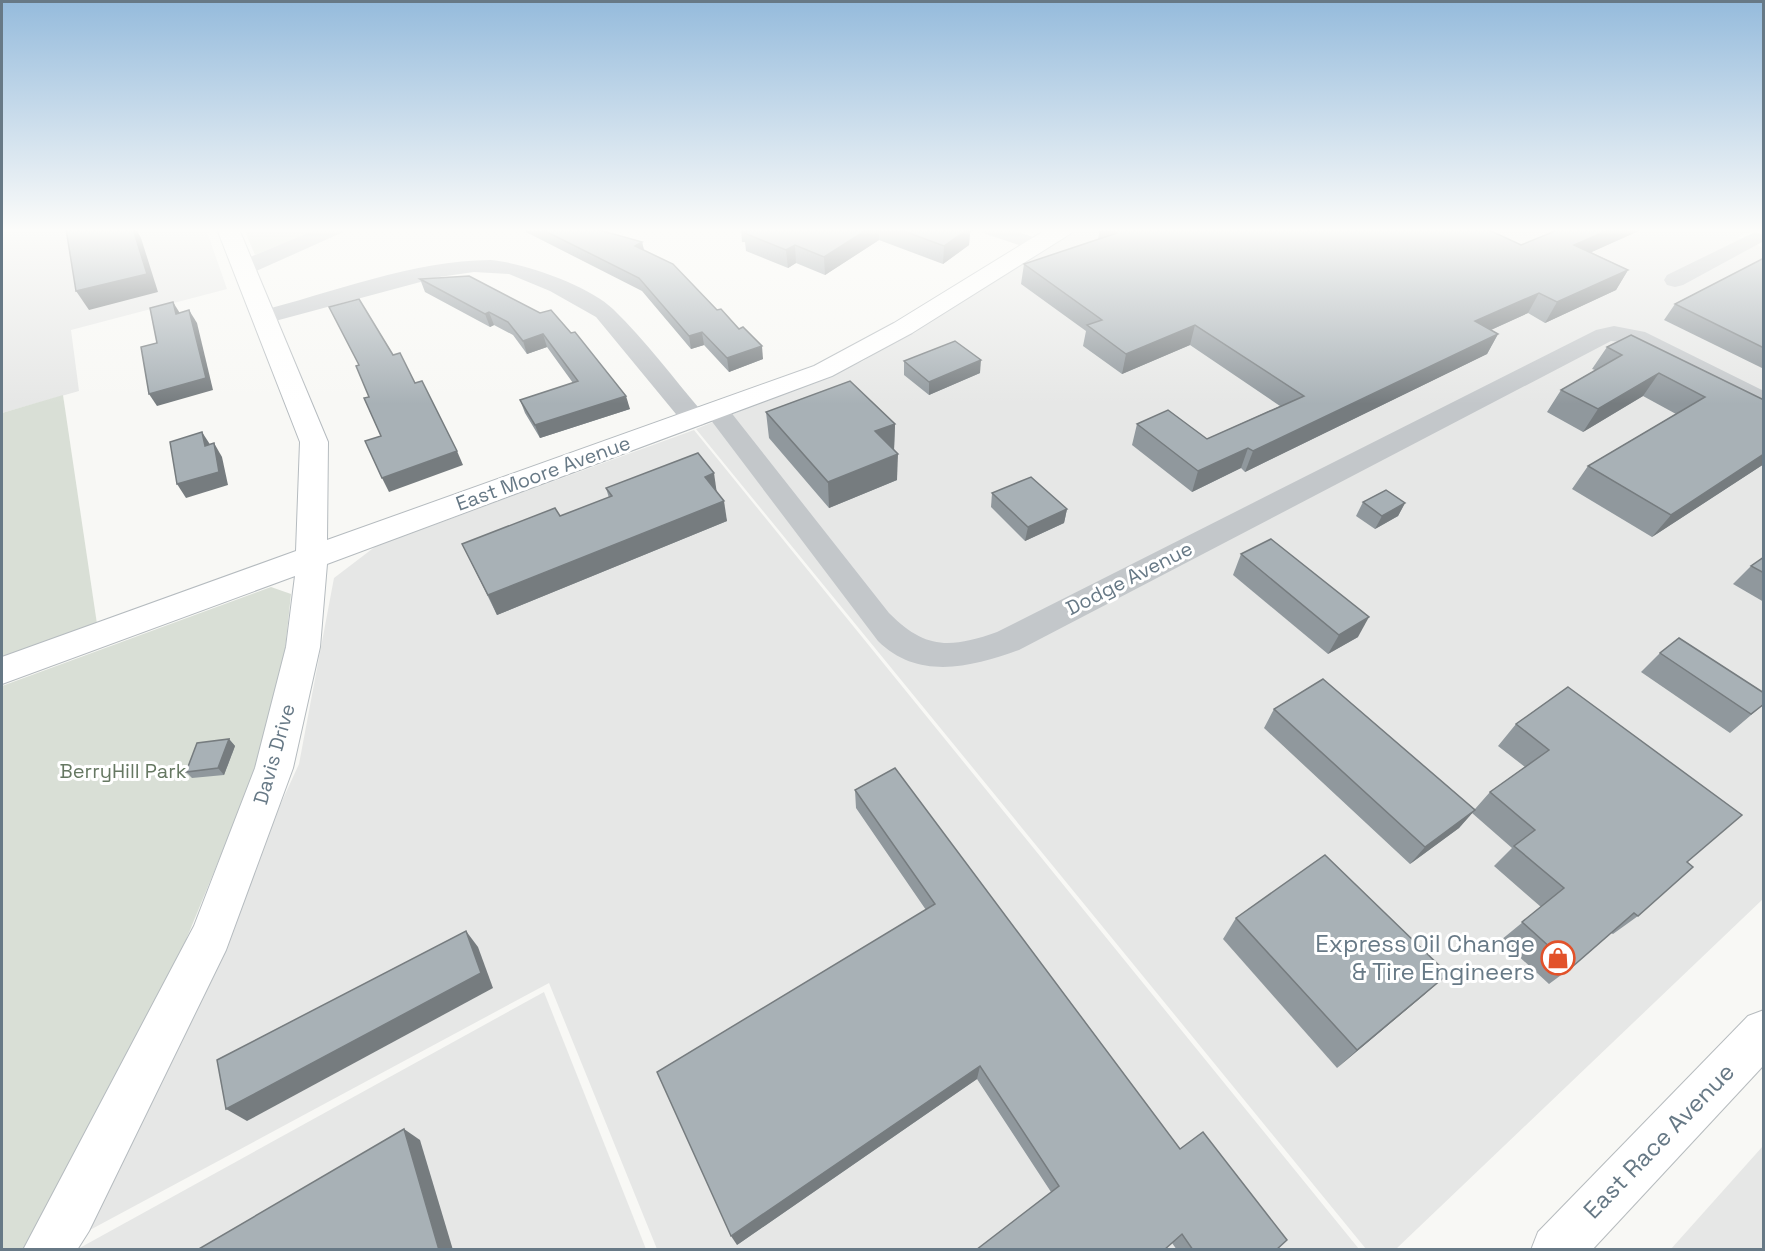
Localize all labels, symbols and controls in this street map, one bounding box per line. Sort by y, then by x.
street label: East Moore Avenue [452,429,634,517]
street label: Dodge Avenue [1061,535,1197,621]
street label: Davis Drive [247,701,301,807]
park label: BerryHill Park [60,758,187,784]
place label: Express Oil Change & Tire Engineers [1315,928,1535,987]
shop icon: Express Oil Change & Tire Engineers [1540,940,1576,976]
street label: East Race Avenue [1576,1056,1741,1225]

